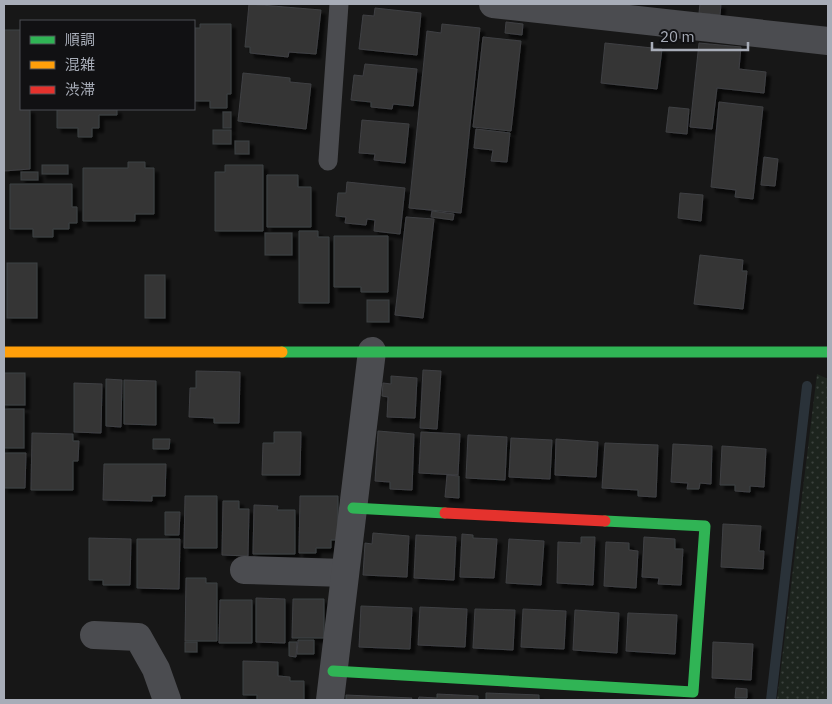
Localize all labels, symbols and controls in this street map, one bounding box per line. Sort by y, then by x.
legend [20,20,195,110]
scale bar [652,20,748,52]
text: 20 m [660,27,695,46]
text: 順調 [65,30,95,49]
text: 混雑 [65,55,95,74]
text: 渋滞 [65,80,95,99]

